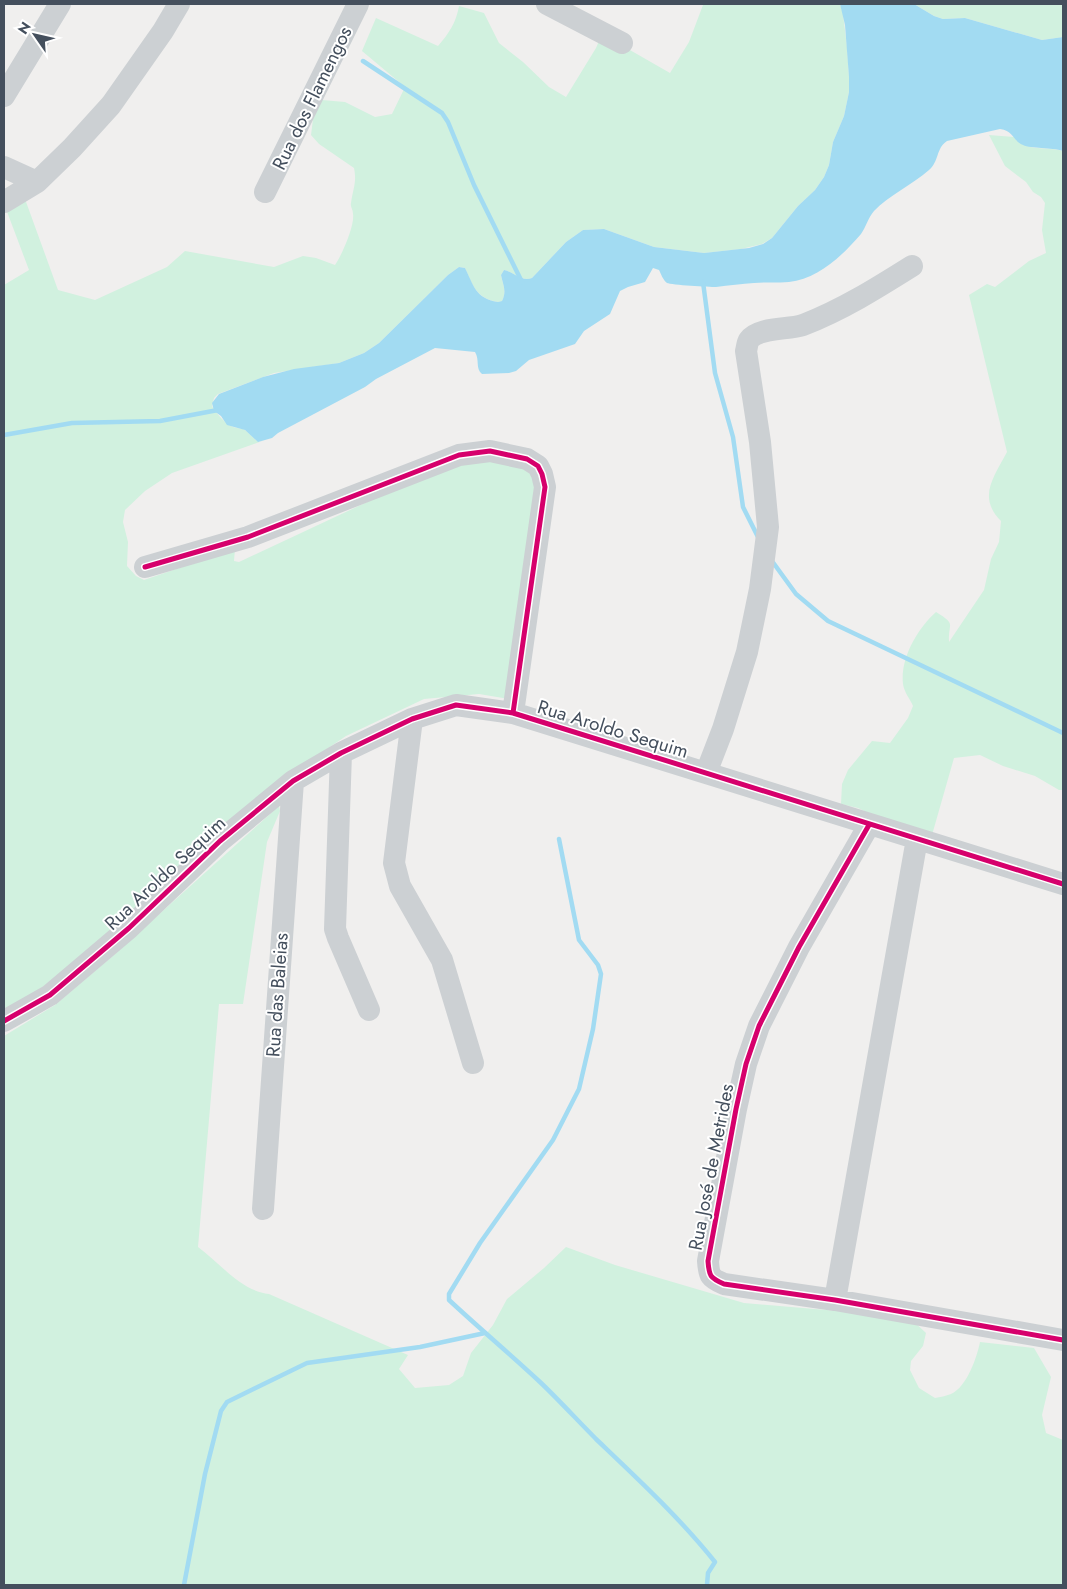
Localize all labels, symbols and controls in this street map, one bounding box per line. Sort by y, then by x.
north arrow [10,10,60,60]
text: N [13,18,36,38]
street label: Rua dos Flamengos [266,21,359,174]
street label: Rua Aroldo Sequim [534,693,692,765]
street label: Rua Aroldo Sequim [99,810,231,936]
street label: Rua das Baleias [259,932,295,1058]
street label: Rua José de Metrides [682,1081,740,1253]

